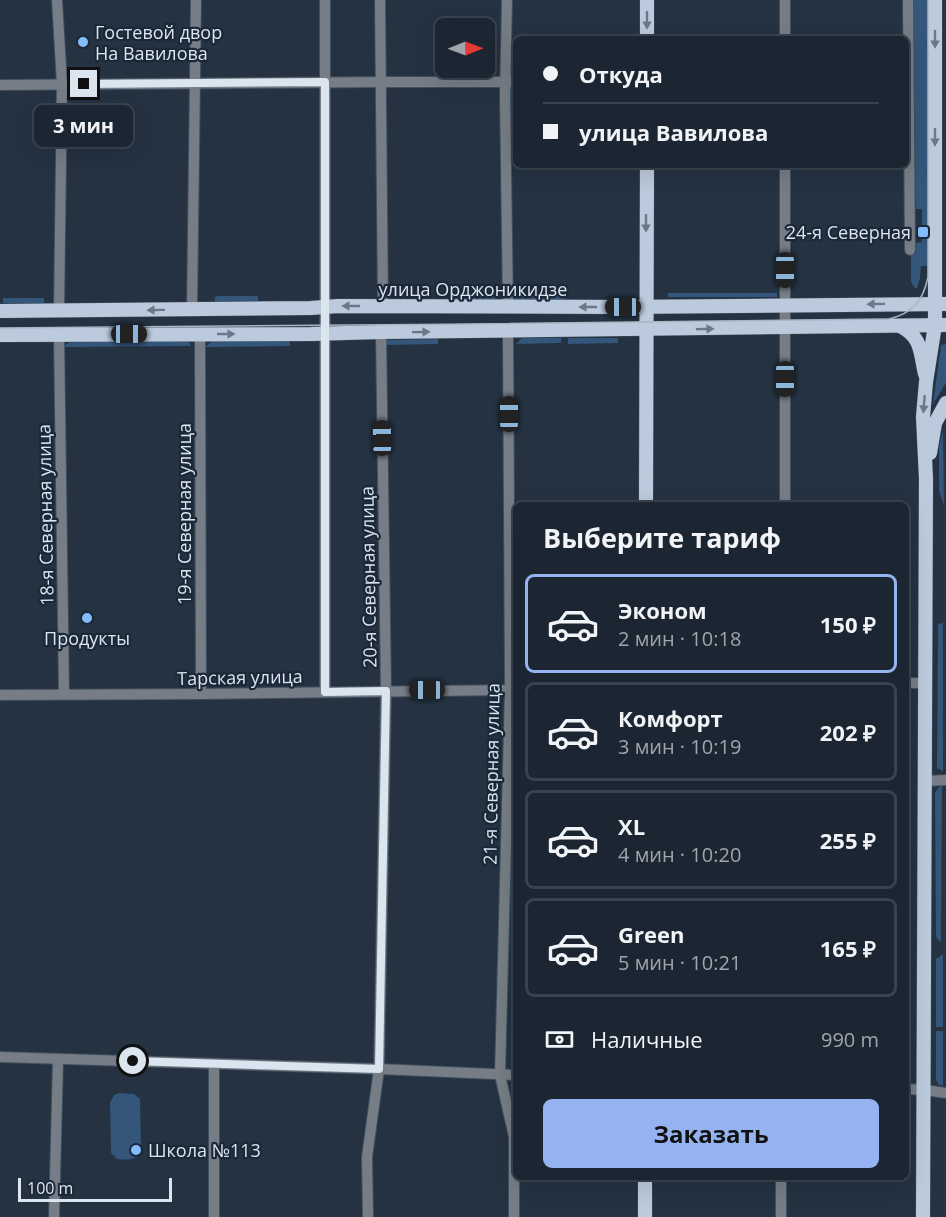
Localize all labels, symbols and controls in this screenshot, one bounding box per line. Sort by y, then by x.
one-way arrow [642,10,652,29]
north arrow [435,18,495,78]
map controls [435,18,495,78]
place label: Гостевой двор На Вавилова [95,20,222,65]
one-way arrow [930,30,940,49]
marker: Гостевой двор На Вавилова [76,35,90,49]
text: Откуда [579,59,663,89]
route end [70,70,97,97]
callout: 3 мин [34,105,134,147]
text: 3 мин [53,112,114,139]
text: улица Вавилова [579,117,768,147]
one-way arrow [930,127,940,146]
one-way arrow [641,214,651,233]
place label: 24-я Северная [786,220,911,244]
marker: 24-я Северная [916,225,930,239]
car [776,252,794,288]
street label: улица Орджоникидзе [379,277,567,301]
car [605,298,641,316]
one-way arrow [866,299,885,309]
one-way arrow [341,301,360,311]
one-way arrow [578,302,597,312]
one-way arrow [146,305,165,315]
one-way arrow [695,324,714,334]
car [111,325,147,343]
one-way arrow [412,327,431,336]
one-way arrow [217,329,236,339]
car [776,361,794,397]
one-way arrow [919,394,929,413]
car [500,396,518,432]
car [373,420,391,456]
street label: 19-я Северная улица [172,423,196,605]
street label: 18-я Северная улица [31,424,59,606]
street label: 20-я Северная улица [354,486,382,668]
text: Выберите тариф [543,519,781,556]
text: Эконом [618,595,707,625]
icon: car [546,597,600,651]
text: 150 ₽ [820,609,876,639]
marker: Продукты [80,611,94,625]
text: 2 мин · 10:18 [618,625,741,652]
place label: Продукты [44,626,130,650]
street label: Тарская улица [177,664,303,690]
car [409,681,445,699]
street label: 21-я Северная улица [477,683,505,865]
text: Комфорт [618,703,723,733]
icon: car [546,705,600,759]
text: 202 ₽ [820,717,876,747]
text: 3 мин · 10:19 [618,733,741,760]
text: XL [618,811,645,841]
icon: car [546,813,600,867]
text: 255 ₽ [820,825,876,855]
text: 4 мин · 10:20 [618,841,741,868]
text: Green [618,919,684,949]
icon: car [546,921,600,975]
text: 165 ₽ [820,933,876,963]
text: 5 мин · 10:21 [618,949,741,976]
icon: cash [543,1023,576,1056]
text: Наличные [591,1024,703,1054]
text: 990 m [821,1026,879,1053]
route start [119,1047,146,1074]
button: Заказать [543,1099,879,1168]
place label: Школа №113 [148,1138,261,1162]
marker: Школа №113 [129,1143,143,1157]
scale bar [18,1175,172,1202]
text: 100 m [27,1177,73,1199]

